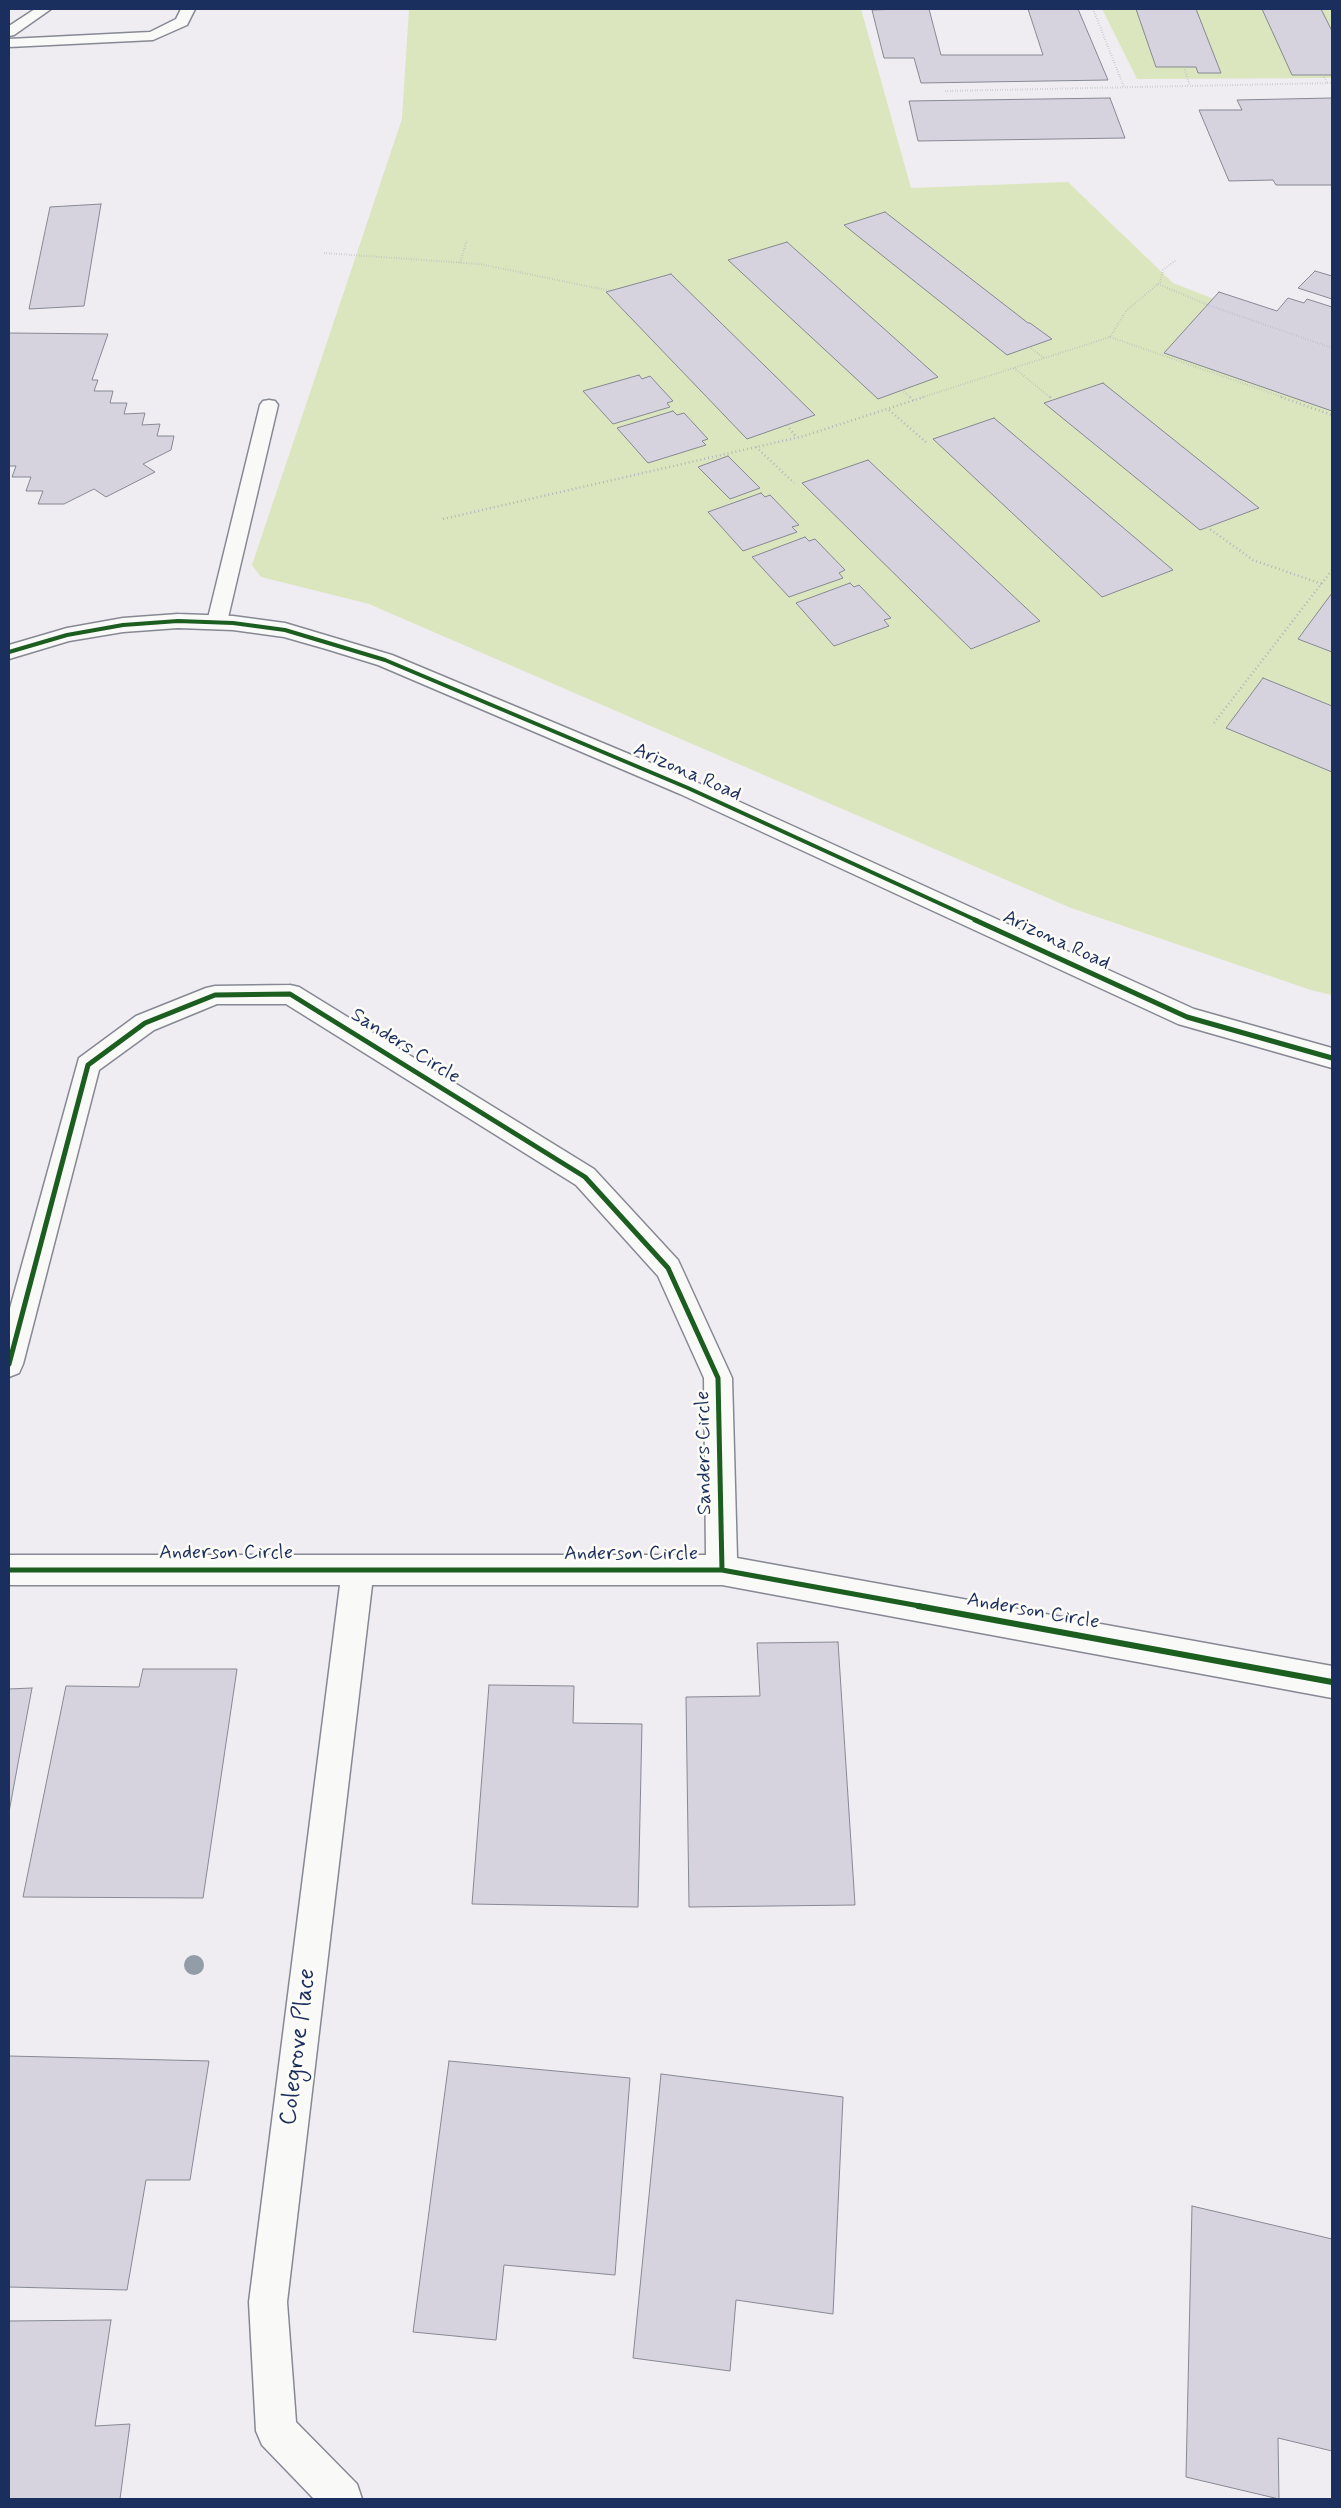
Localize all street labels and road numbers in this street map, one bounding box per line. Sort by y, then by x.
street label: Arizona Road [629,739,745,807]
street label: Arizona Road [999,906,1113,976]
street label: Sanders Circle [346,1004,464,1090]
street label: Sanders Circle [692,1391,718,1515]
street label: Anderson Circle [159,1542,293,1566]
street label: Anderson Circle [564,1543,698,1567]
street label: Anderson Circle [965,1589,1101,1635]
street label: Colegrove Place [275,1967,323,2127]

